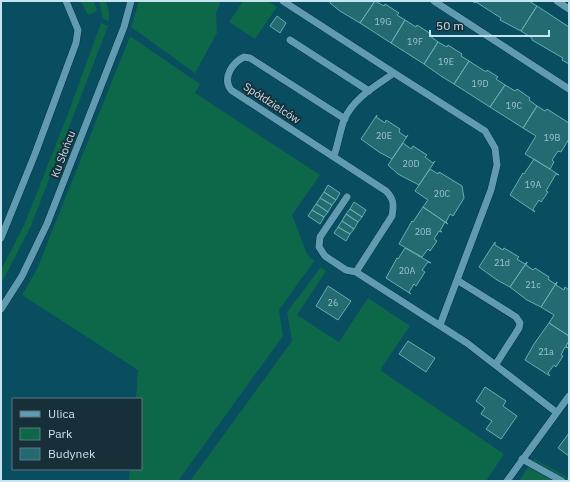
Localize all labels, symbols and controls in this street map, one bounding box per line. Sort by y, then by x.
scale bar [430,12,549,38]
house number: 19G [374,16,392,27]
text: 50 m [436,18,464,33]
house number: 19F [407,36,423,47]
house number: 19E [438,56,454,67]
house number: 19D [472,78,488,89]
street label: Spółdzielców [241,79,304,127]
house number: 19C [506,100,523,111]
street label: Ku Słońcu [48,128,78,180]
house number: 20E [376,130,392,141]
house number: 19B [544,132,560,143]
house number: 20D [403,158,419,169]
house number: 19A [525,179,542,190]
house number: 20C [434,188,451,199]
house number: 20B [415,226,431,237]
house number: 21d [494,257,510,268]
house number: 20A [399,265,416,276]
house number: 21c [525,279,541,290]
house number: 26 [328,297,338,308]
house number: 21a [538,346,554,357]
legend [12,398,142,470]
text: Ulica [48,406,75,421]
text: Park [48,426,73,441]
text: Budynek [48,446,96,461]

